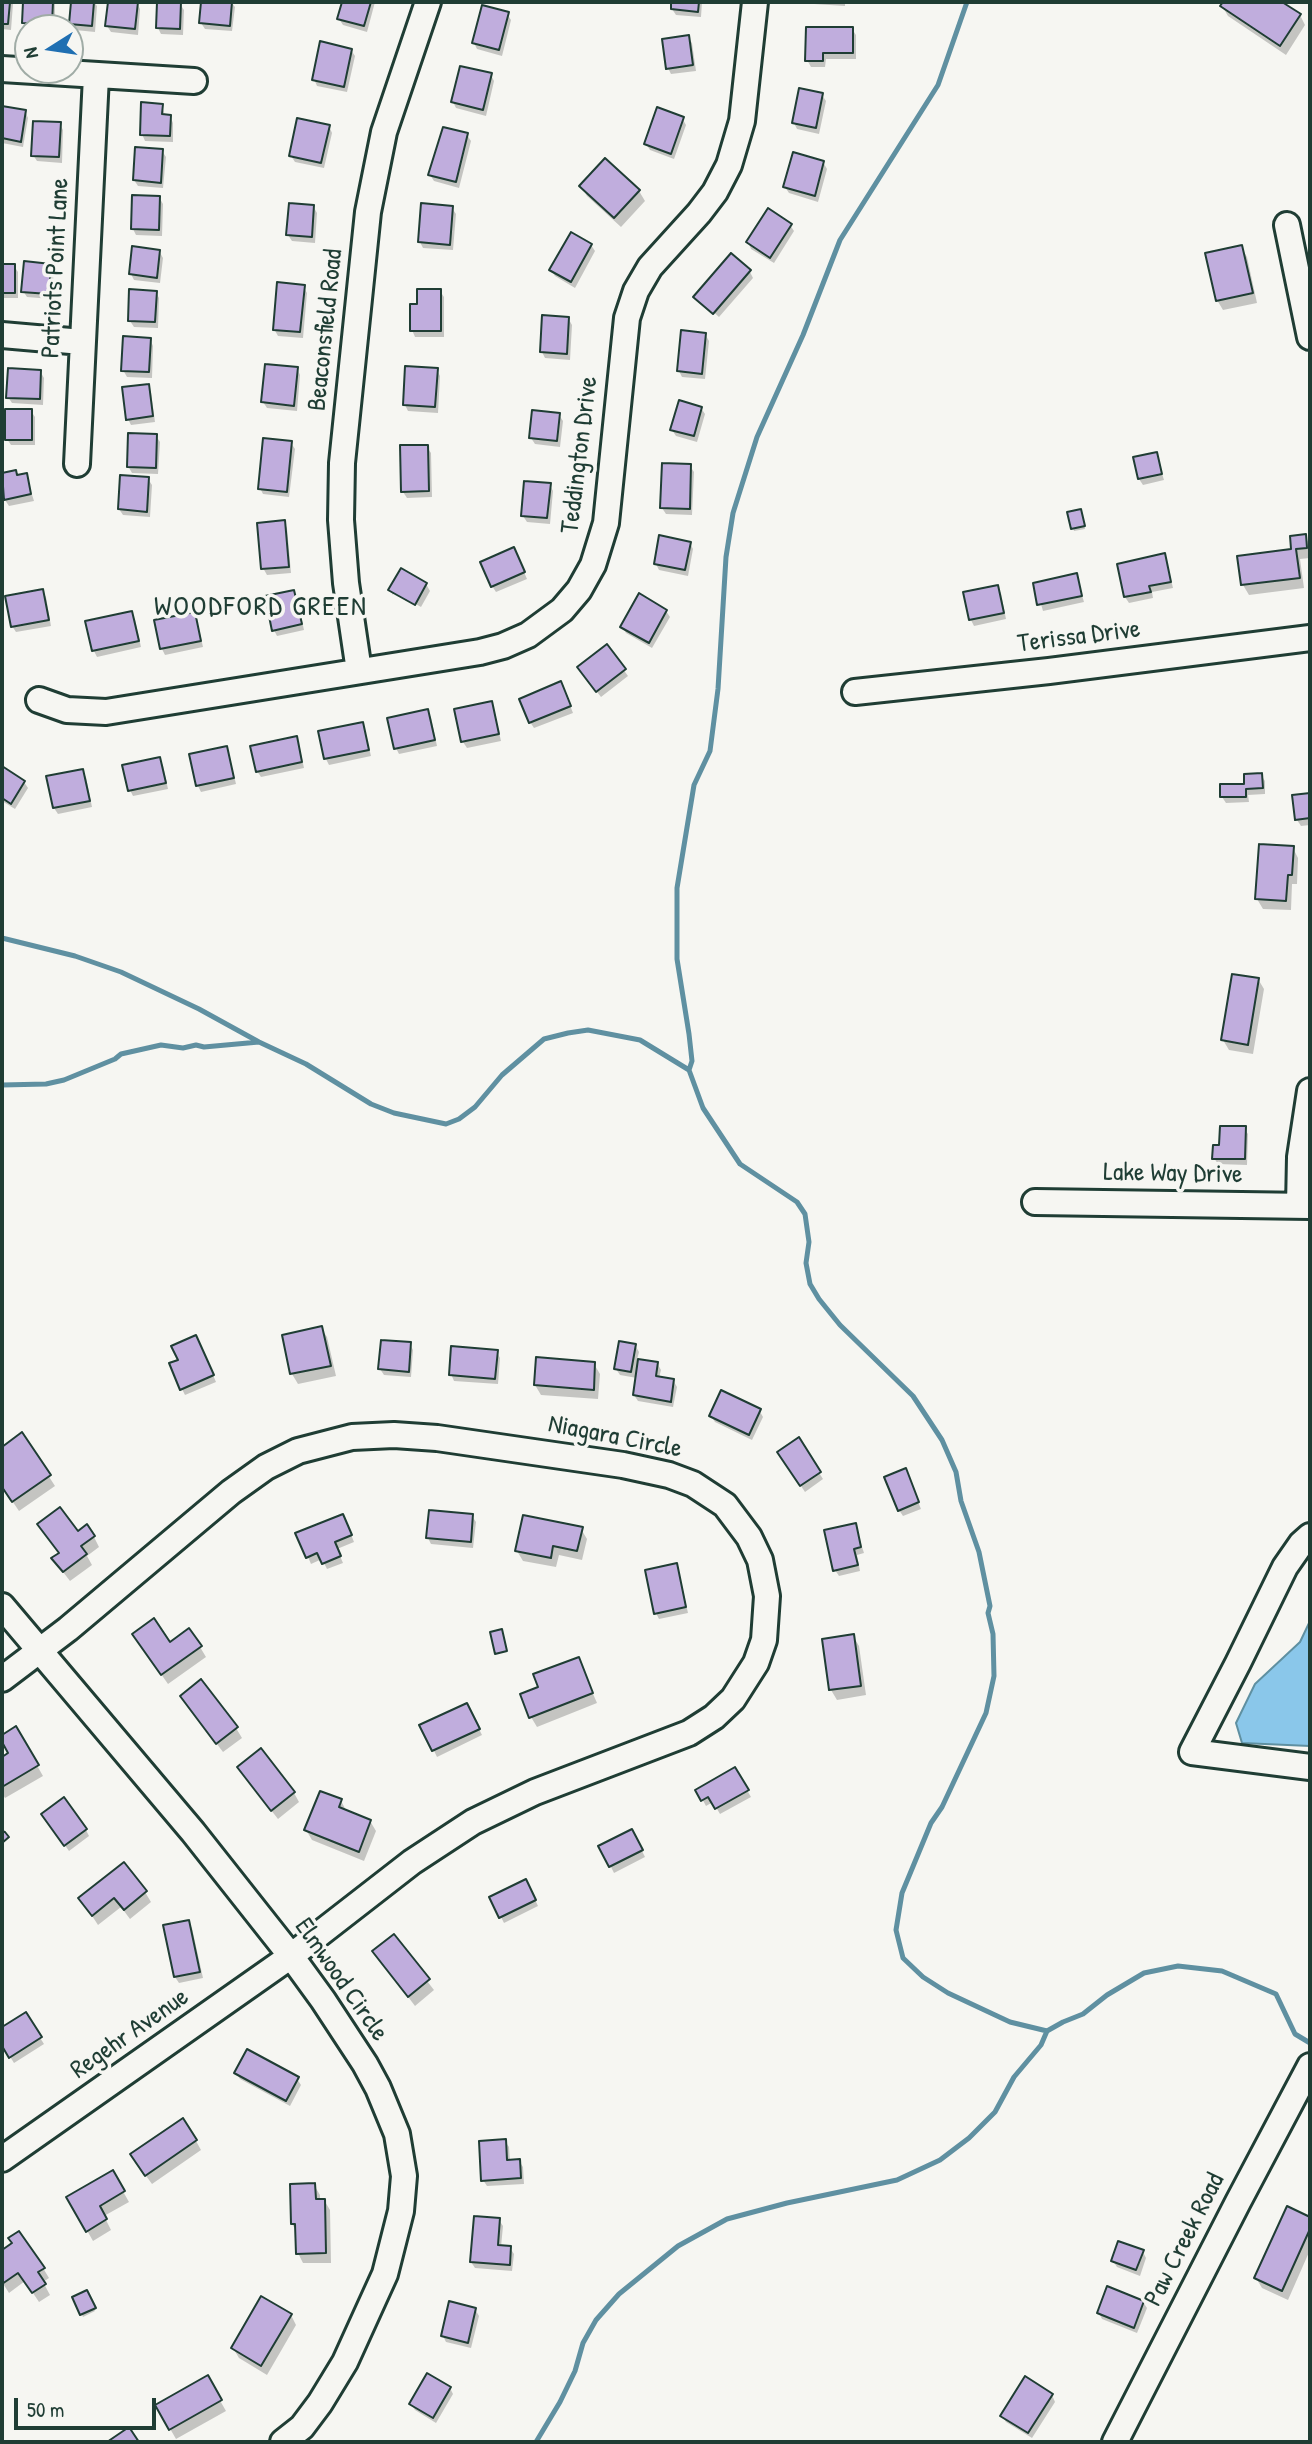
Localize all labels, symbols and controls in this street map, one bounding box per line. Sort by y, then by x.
north arrow [14,14,84,84]
text: N [17,45,44,61]
street label: Patriots Point Lane [36,177,76,359]
street label: Beaconsfield Road [302,248,350,412]
street label: Teddington Drive [555,375,605,535]
district label: WOODFORD GREEN [156,591,366,625]
street label: Terissa Drive [1016,614,1142,660]
street label: Lake Way Drive [1103,1157,1243,1191]
street label: Niagara Circle [546,1409,684,1465]
street label: Elmwood Circle [287,1913,395,2047]
street label: Regehr Avenue [65,1982,195,2086]
street label: Paw Creek Road [1138,2168,1232,2312]
scale bar [18,2384,159,2428]
text: 50 m [27,2395,64,2424]

